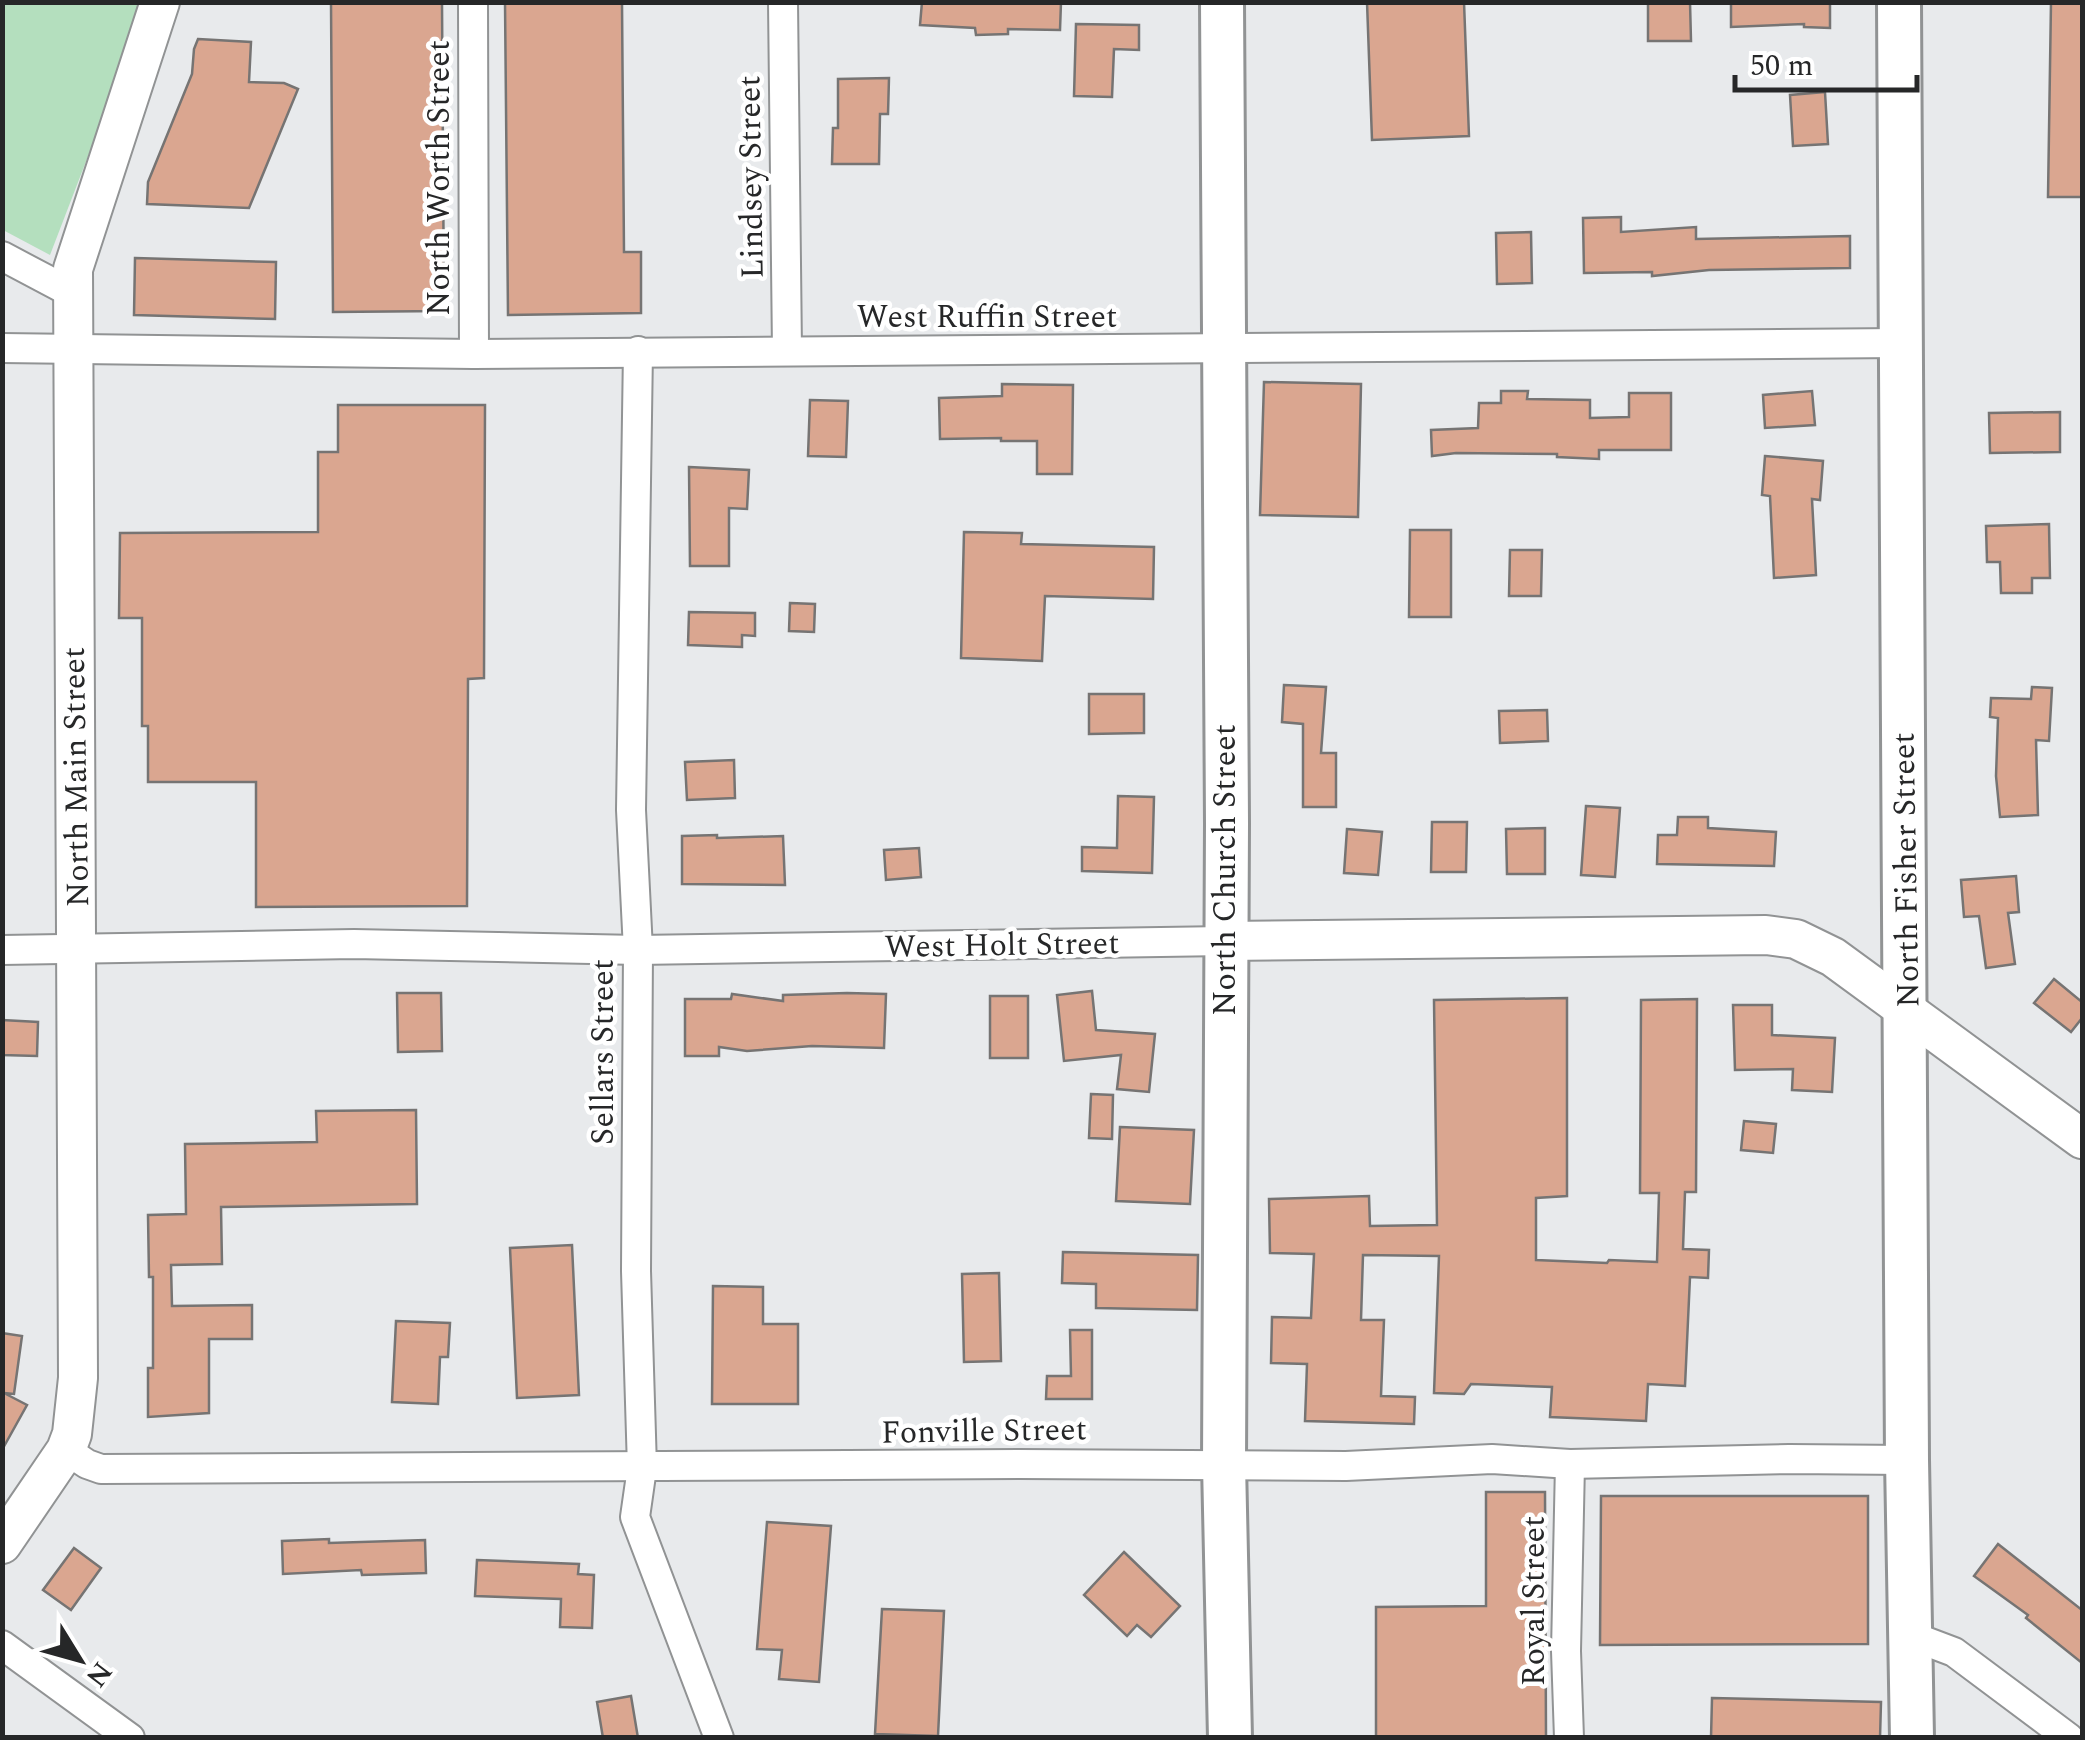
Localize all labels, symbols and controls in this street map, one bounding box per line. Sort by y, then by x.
scale bar [1735,30,1918,92]
street label: North Worth Street [415,40,464,316]
text: 50 m [1750,43,1813,89]
street label: Lindsey Street [725,75,778,279]
street label: West Ruffin Street [857,293,1117,342]
street label: North Main Street [50,646,103,908]
street label: North Church Street [1201,724,1250,1016]
street label: North Fisher Street [1880,732,1933,1008]
street label: West Holt Street [884,919,1120,972]
street label: Sellars Street [579,959,628,1145]
street label: Fonville Street [881,1405,1087,1458]
street label: Royal Street [1510,1516,1559,1686]
north arrow [30,1610,130,1710]
text: N [75,1652,123,1696]

